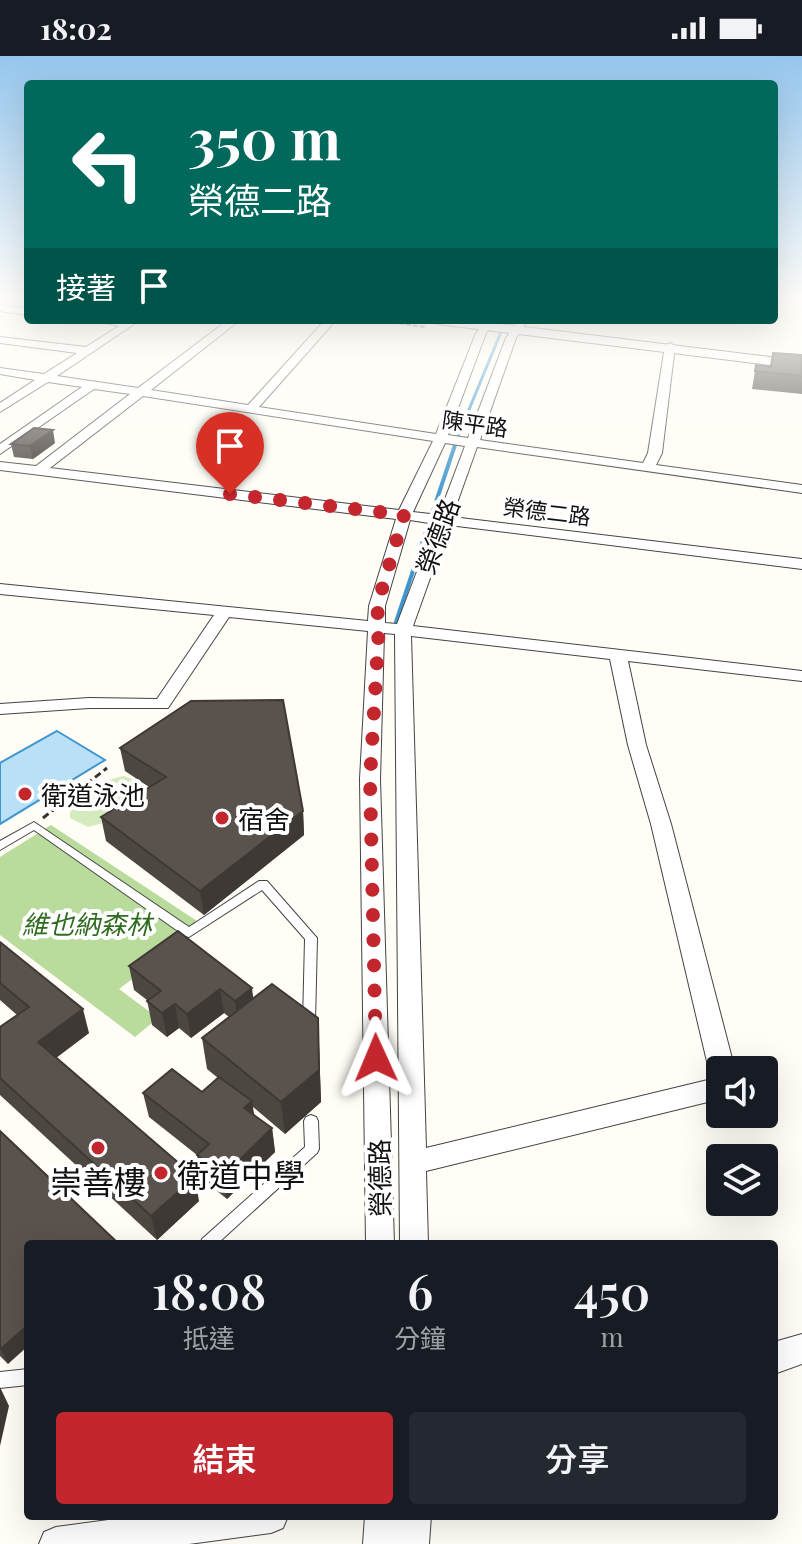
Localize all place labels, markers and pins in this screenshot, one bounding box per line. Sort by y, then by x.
pin [196,412,264,494]
place label: 衛道泳池 [41,777,145,812]
marker: 衛道泳池 [16,785,34,803]
place label: 宿舍 [238,801,290,836]
marker: 宿舍 [213,809,231,827]
marker: 崇善樓 [89,1139,107,1157]
place label: 衛道中學 [177,1152,305,1195]
place label: 崇善樓 [50,1159,146,1202]
marker: 衛道中學 [152,1164,170,1182]

